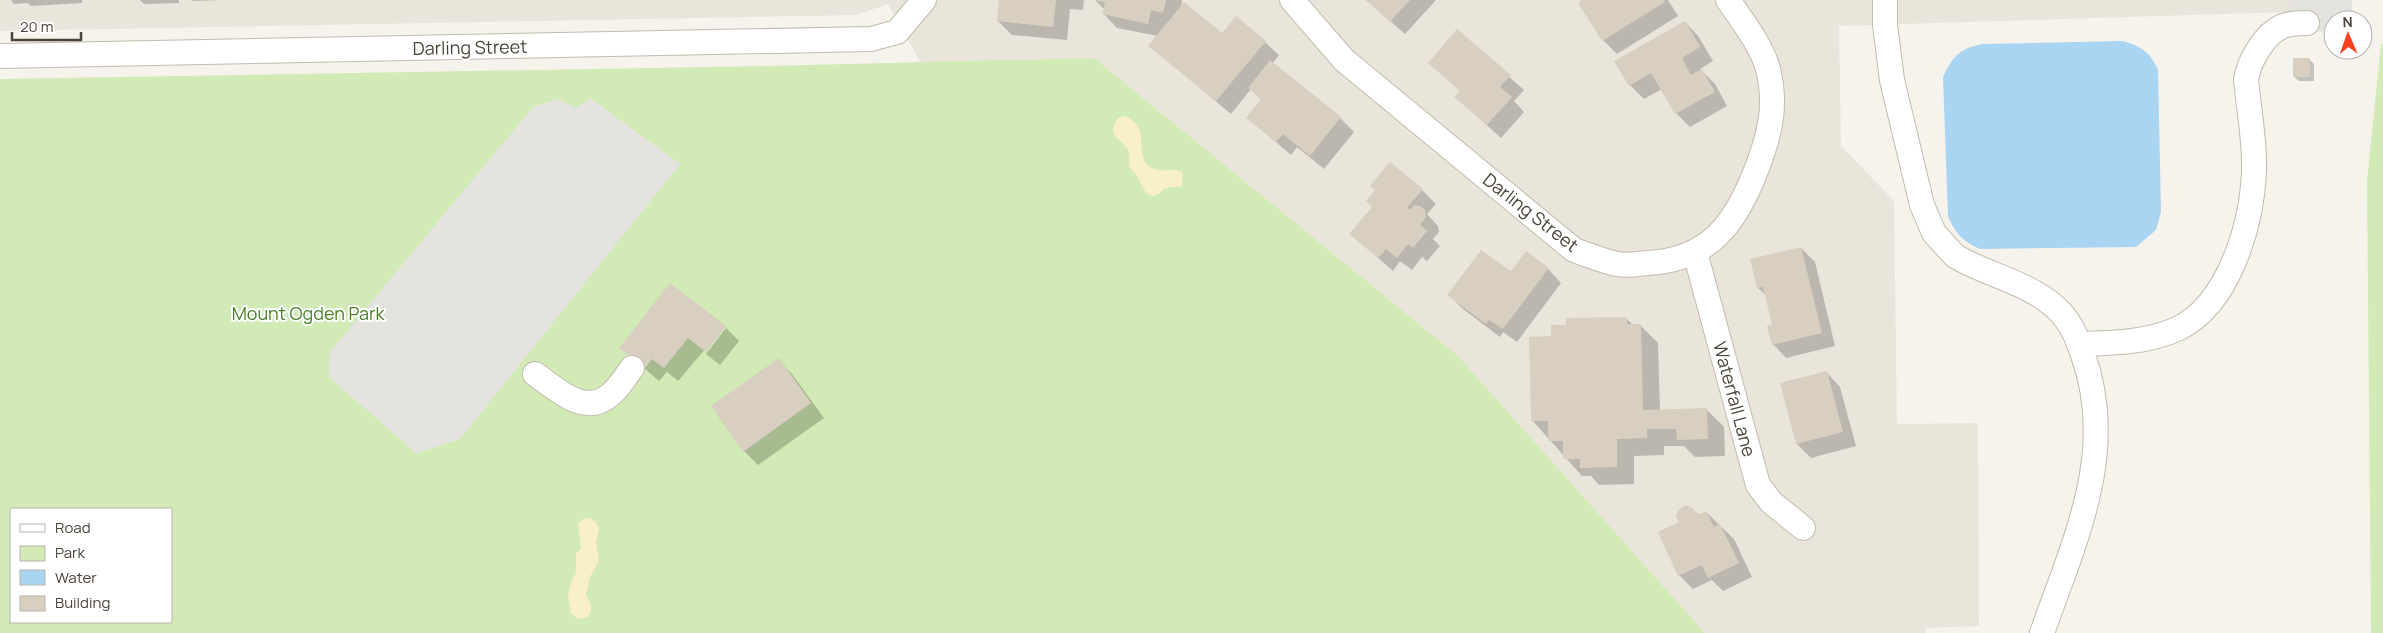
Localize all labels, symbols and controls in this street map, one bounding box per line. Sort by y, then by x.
scale bar [12,10,81,42]
north arrow [2323,10,2373,60]
text: N [2342,12,2353,31]
text: 20 m [20,16,53,37]
street label: Darling Street [412,34,528,60]
street label: Darling Street [1478,167,1584,257]
park label: Mount Ogden Park [232,301,385,325]
street label: Waterfall Lane [1708,339,1762,459]
legend [10,508,172,623]
text: Road [55,517,91,538]
text: Park [55,542,85,563]
text: Water [55,567,97,588]
text: Building [55,592,110,613]

